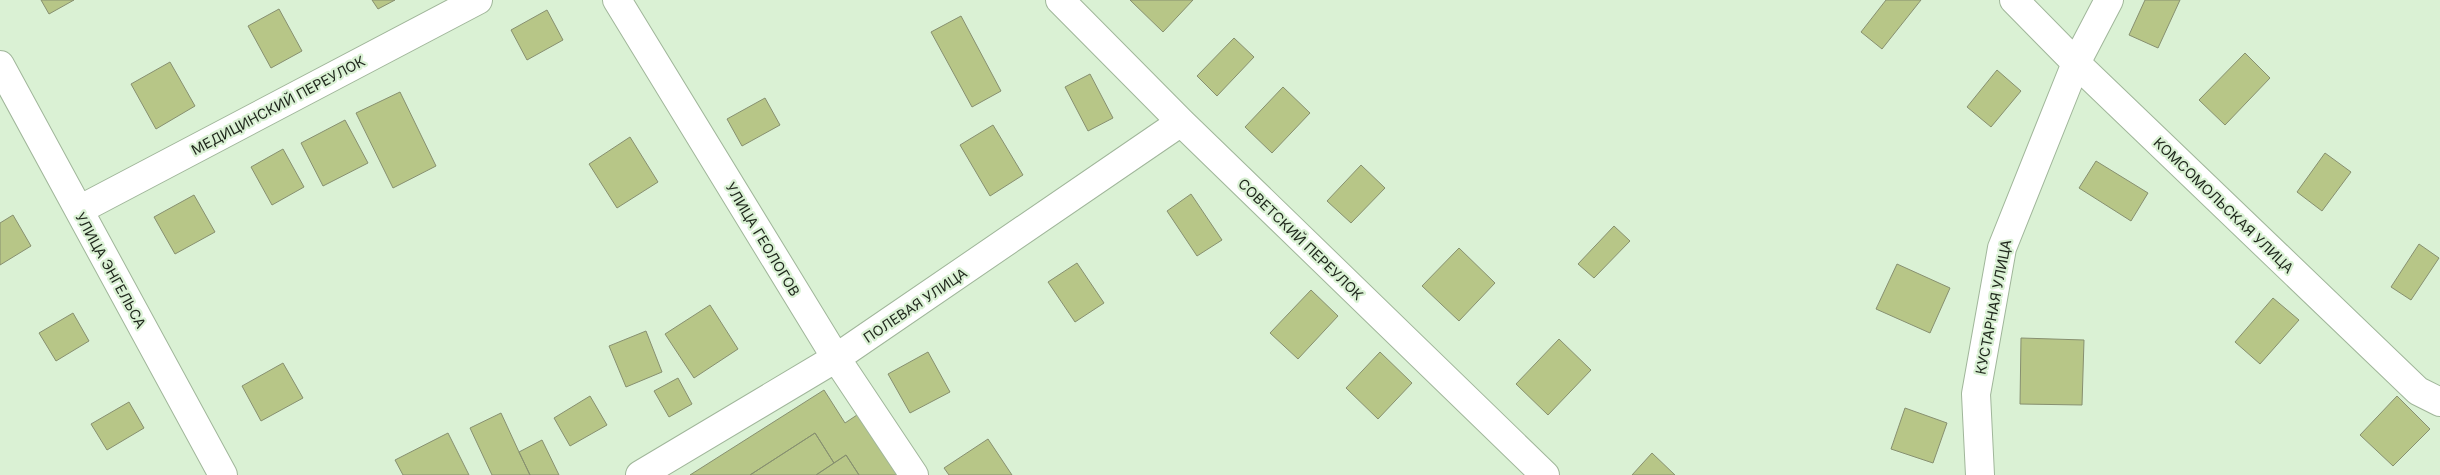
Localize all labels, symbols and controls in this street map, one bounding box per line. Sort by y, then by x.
street label: МЕДИЦИНСКИЙ ПЕРЕУЛОК [188,51,368,158]
street label: КОМСОМОЛЬСКАЯ УЛИЦА [2150,134,2298,277]
street label: СОВЕТСКИЙ ПЕРЕУЛОК [1235,174,1368,304]
street label: УЛИЦА ГЕОЛОГОВ [722,179,804,299]
street label: УЛИЦА ЭНГЕЛЬСА [72,209,150,331]
street label: КУСТАРНАЯ УЛИЦА [1972,238,2014,376]
street label: ПОЛЕВАЯ УЛИЦА [860,264,970,346]

